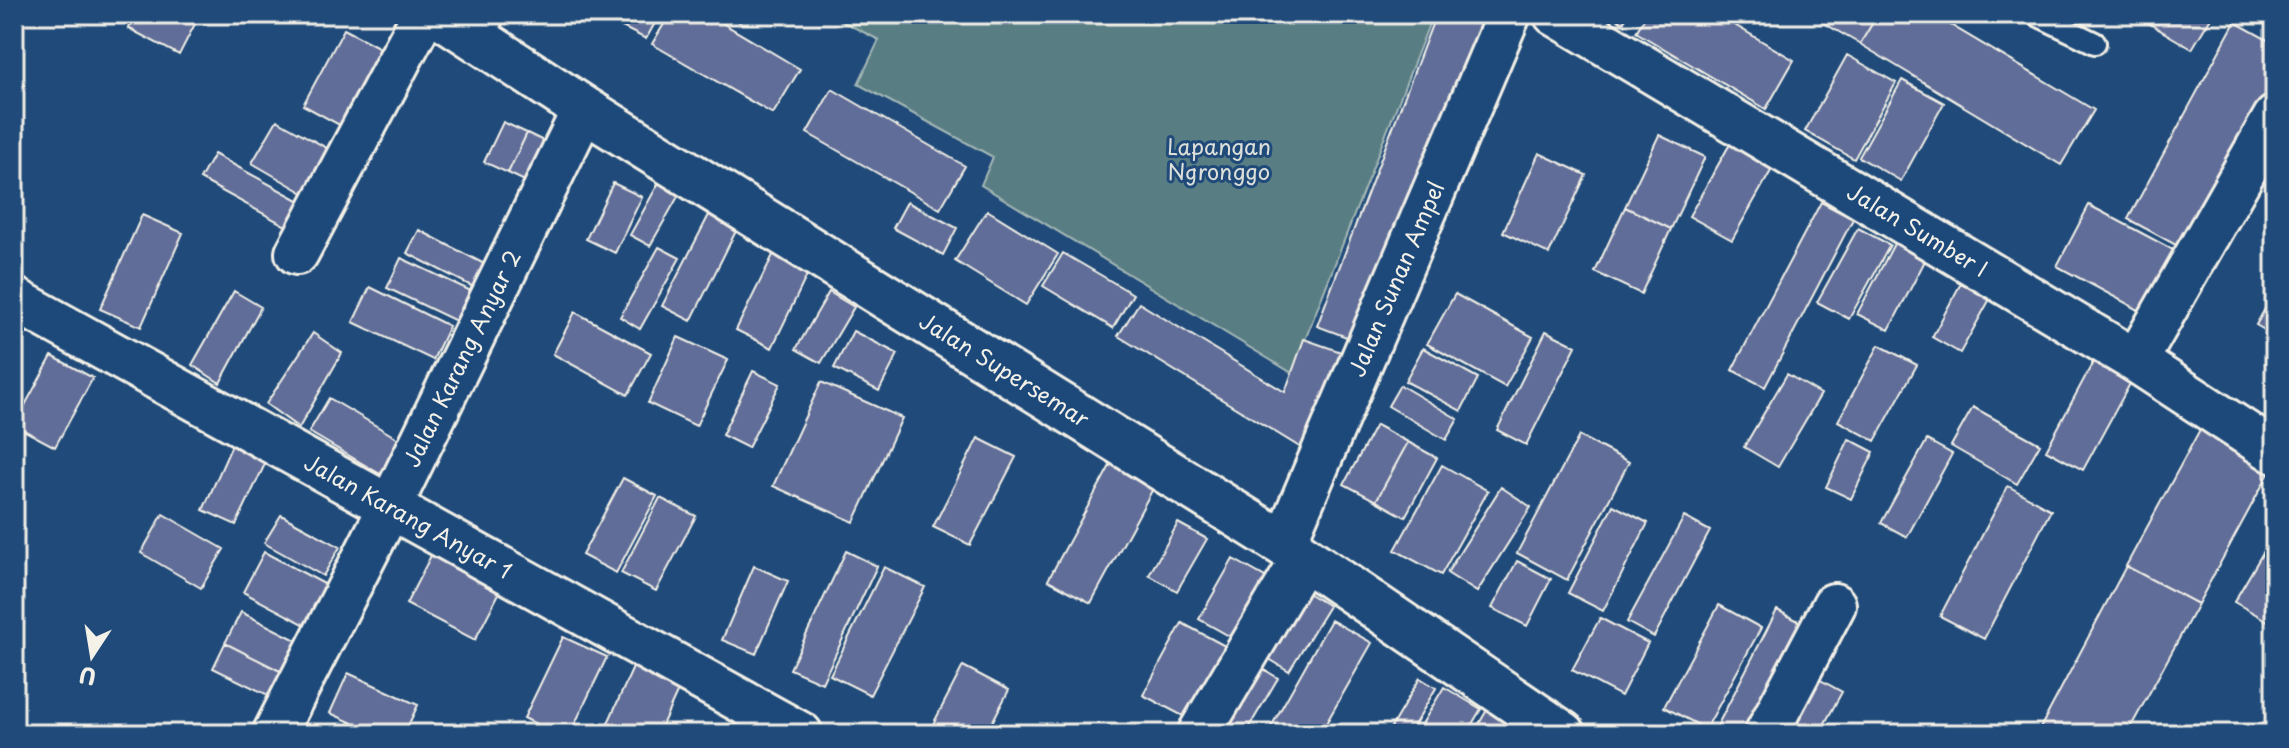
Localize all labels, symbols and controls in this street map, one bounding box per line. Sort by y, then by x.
park label: Lapangan Ngronggo [1167,129,1271,187]
street label: Jalan Sumber I [1842,174,1995,284]
street label: Jalan Sunan Ampel [1339,176,1451,381]
street label: Jalan Karang Anyar 2 [394,244,528,472]
street label: Jalan Supersemar [914,303,1096,434]
street label: Jalan Karang Anyar 1 [299,445,518,586]
north arrow [52,616,132,696]
text: U [76,659,99,695]

